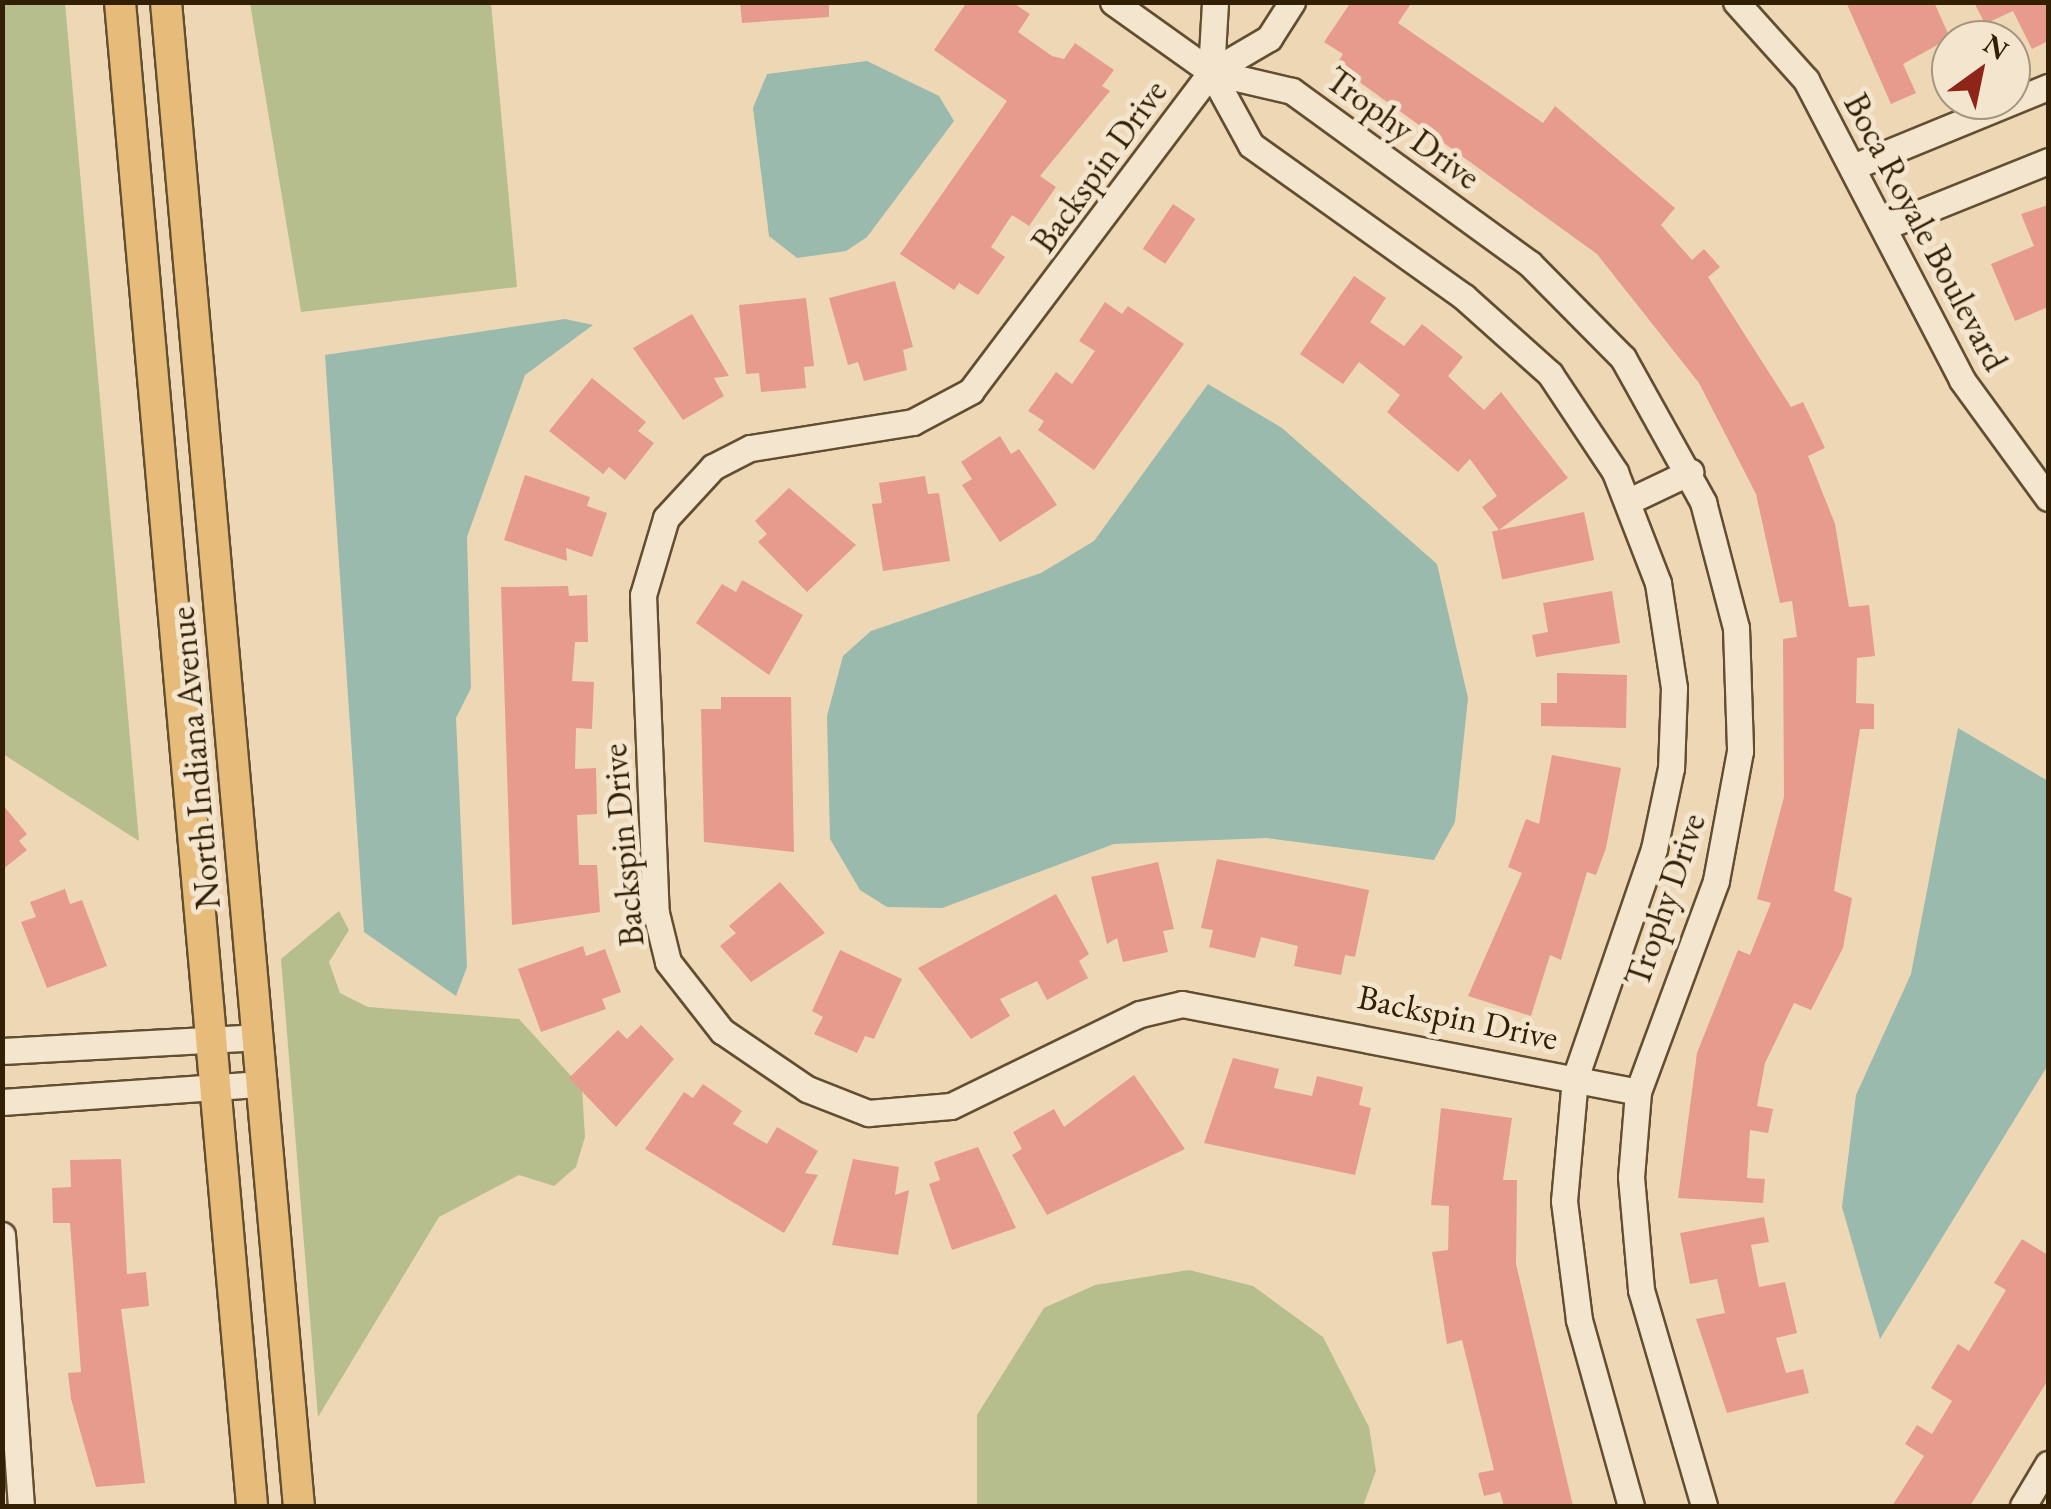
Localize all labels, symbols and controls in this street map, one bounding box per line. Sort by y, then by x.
north arrow [1931,20,2031,120]
text: N [1977,25,2016,68]
street label: Trophy Drive [1318,58,1488,198]
street label: Backspin Drive [1022,71,1176,261]
street label: Boca Royale Boulevard [1835,86,2017,378]
street label: North Indiana Avenue [161,605,229,911]
street label: Backspin Drive [593,742,653,948]
street label: Trophy Drive [1616,808,1714,992]
street label: Backspin Drive [1354,975,1562,1059]

